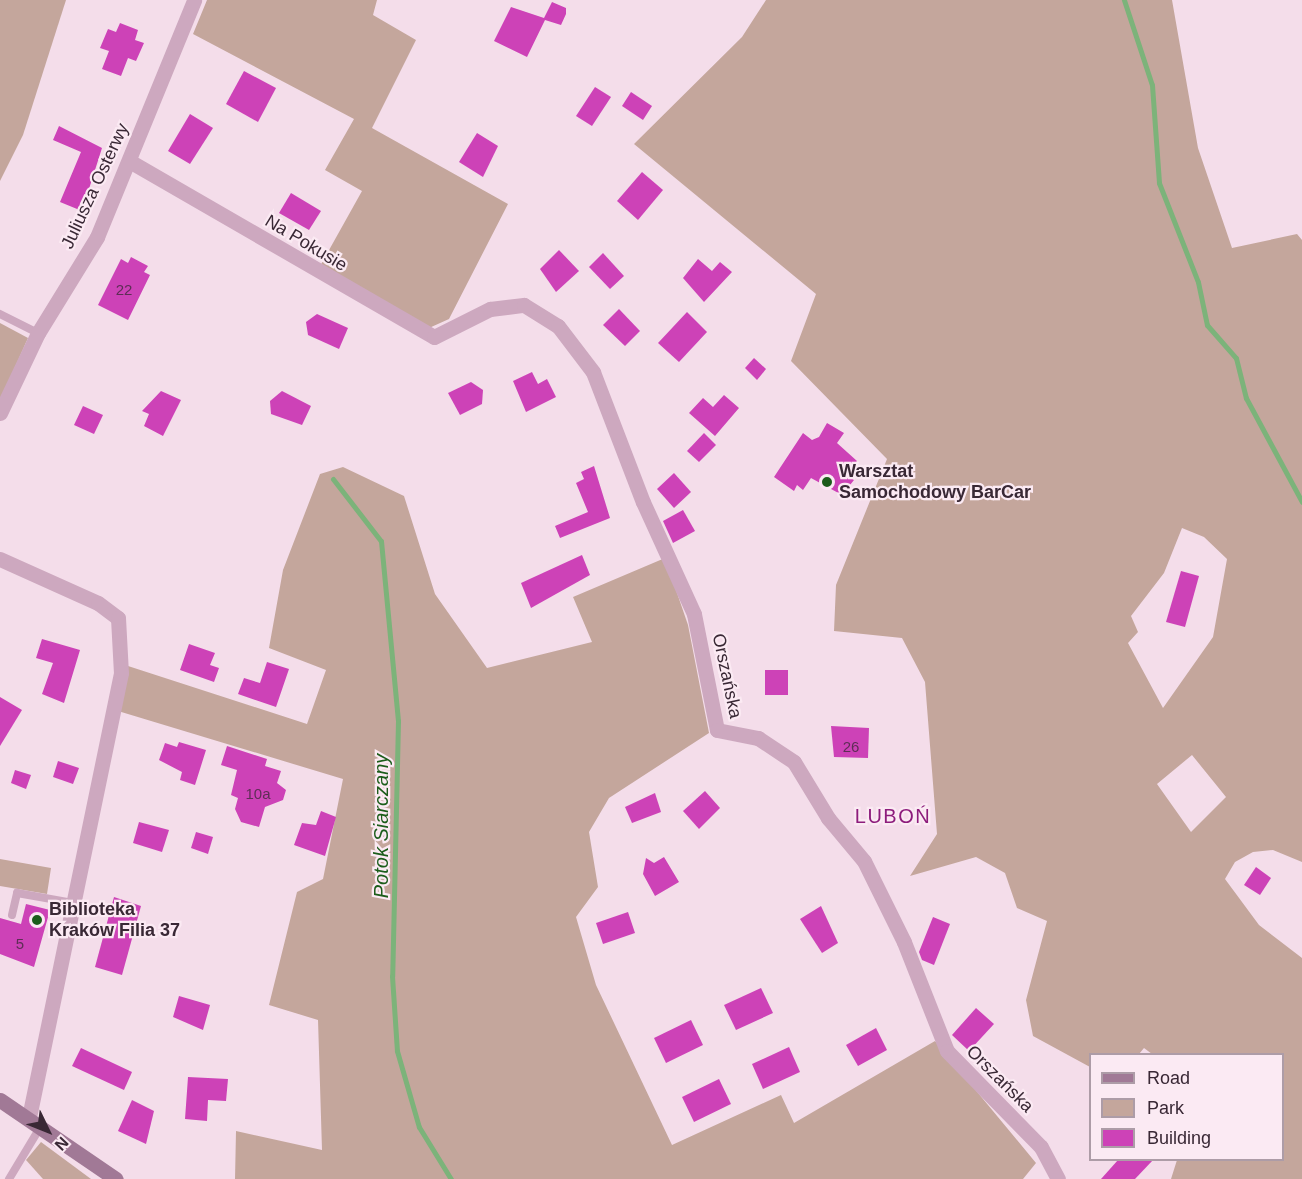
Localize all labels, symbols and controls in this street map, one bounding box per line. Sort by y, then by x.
street label: Juliusza Osterwy [56,120,134,252]
street label: Na Pokusie [261,210,351,276]
house number: 22 [116,281,132,299]
place label: Warsztat Samochodowy BarCar [839,461,1031,504]
marker: Warsztat Samochodowy BarCar [820,475,834,489]
street label: Orszańska [707,632,747,720]
house number: 26 [843,738,859,756]
water label: Potok Siarczany [369,754,393,898]
house number: 10a [245,785,271,803]
district label: LUBOŃ [855,804,931,828]
place label: Biblioteka Kraków Filia 37 [49,899,180,942]
marker: Biblioteka Kraków Filia 37 [30,913,44,927]
house number: 5 [16,935,24,953]
street label: Orszańska [962,1041,1038,1117]
legend [1089,1053,1284,1161]
text: Road [1147,1068,1190,1088]
text: Park [1147,1098,1184,1118]
north arrow [18,1101,78,1161]
text: Building [1147,1128,1211,1148]
text: N [51,1134,72,1154]

